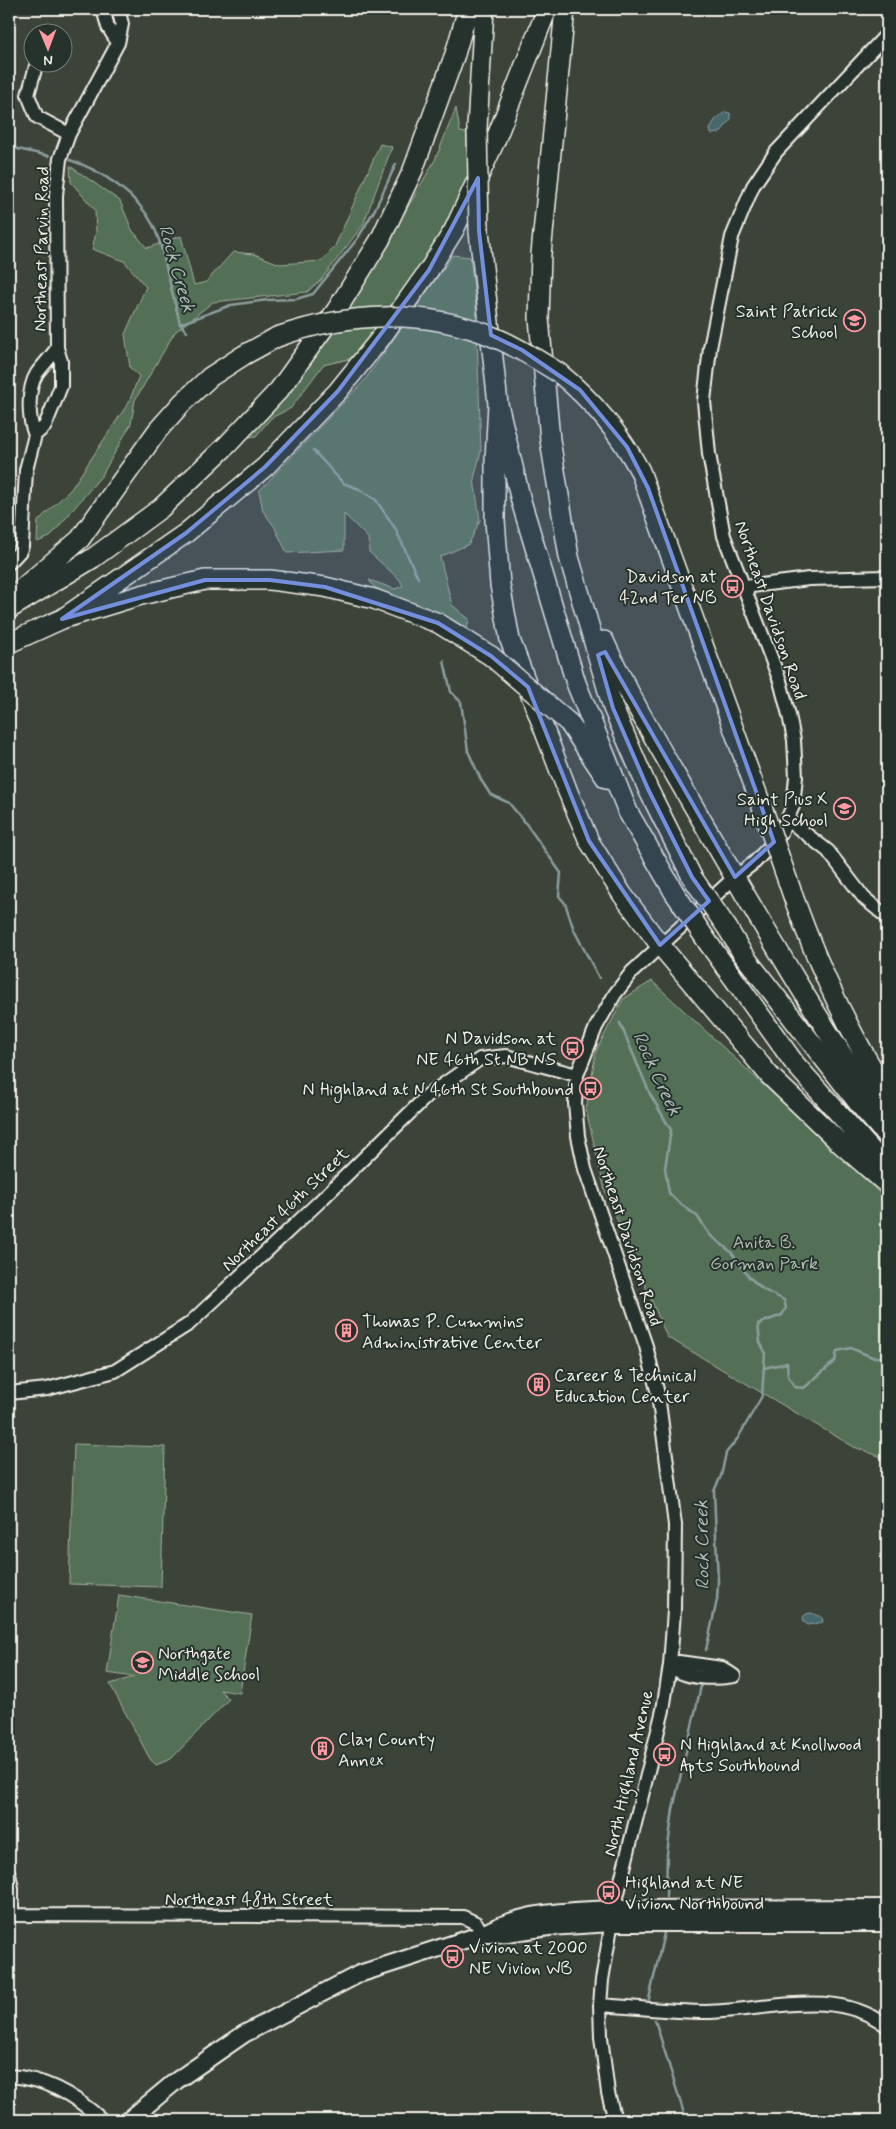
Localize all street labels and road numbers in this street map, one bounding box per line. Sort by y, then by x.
street label: Northeast Parvin Road [29,166,55,332]
street label: Northeast Davidson Road [728,518,812,703]
street label: Northeast 46th Street [217,1142,355,1277]
street label: Northeast Davidson Road [587,1143,667,1329]
street label: North Highland Avenue [598,1688,662,1859]
street label: Northeast 48th Street [165,1888,334,1912]

